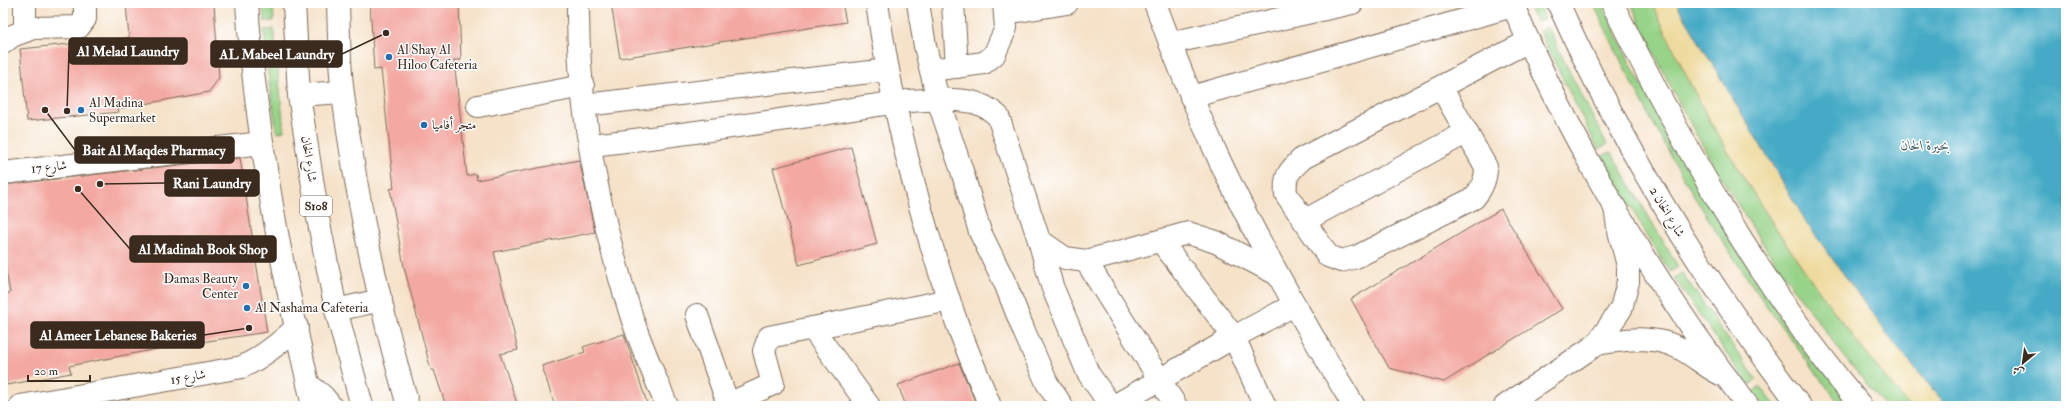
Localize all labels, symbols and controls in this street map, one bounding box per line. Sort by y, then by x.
callout: Al Melad Laundry [69,38,187,64]
callout: AL Mabeel Laundry [211,41,342,67]
place label: Al Shay Al Hiloo Cafeteria [396,42,478,73]
text: Al Melad Laundry [76,43,180,61]
text: AL Mabeel Laundry [219,46,335,64]
marker: Al Shay Al Hiloo Cafeteria [384,52,394,62]
place label: Al Madina Supermarket [88,95,156,127]
marker: Al Madina Supermarket [76,105,86,115]
place label: متجر أفاميا [432,116,476,133]
marker: متجر أفاميا [419,120,429,130]
street label: شارع الخان [294,135,321,184]
callout: Bait Al Maqdes Pharmacy [75,137,234,163]
water label: بحيرة الخان [1900,137,1950,154]
text: Bait Al Maqdes Pharmacy [82,142,227,160]
street label: شارع 17 [30,157,68,180]
callout: Rani Laundry [165,170,259,196]
text: Rani Laundry [173,175,252,193]
street label: شارع الخان 2 [1643,184,1688,242]
road number: S108 [300,196,332,216]
callout: Al Madinah Book Shop [130,236,276,262]
text: Al Madinah Book Shop [137,241,268,259]
place label: Damas Beauty Center [164,271,238,302]
marker: Damas Beauty Center [241,281,251,291]
place label: Al Nashama Cafeteria [254,300,369,316]
marker: Al Nashama Cafeteria [242,303,252,313]
callout: Al Ameer Lebanese Bakeries [31,322,204,348]
text: Al Ameer Lebanese Bakeries [38,327,197,344]
north arrow [2003,343,2043,383]
scale bar [28,357,90,383]
text: ش [2010,363,2026,380]
text: 20 m [34,364,59,379]
street label: شارع 15 [169,366,207,391]

